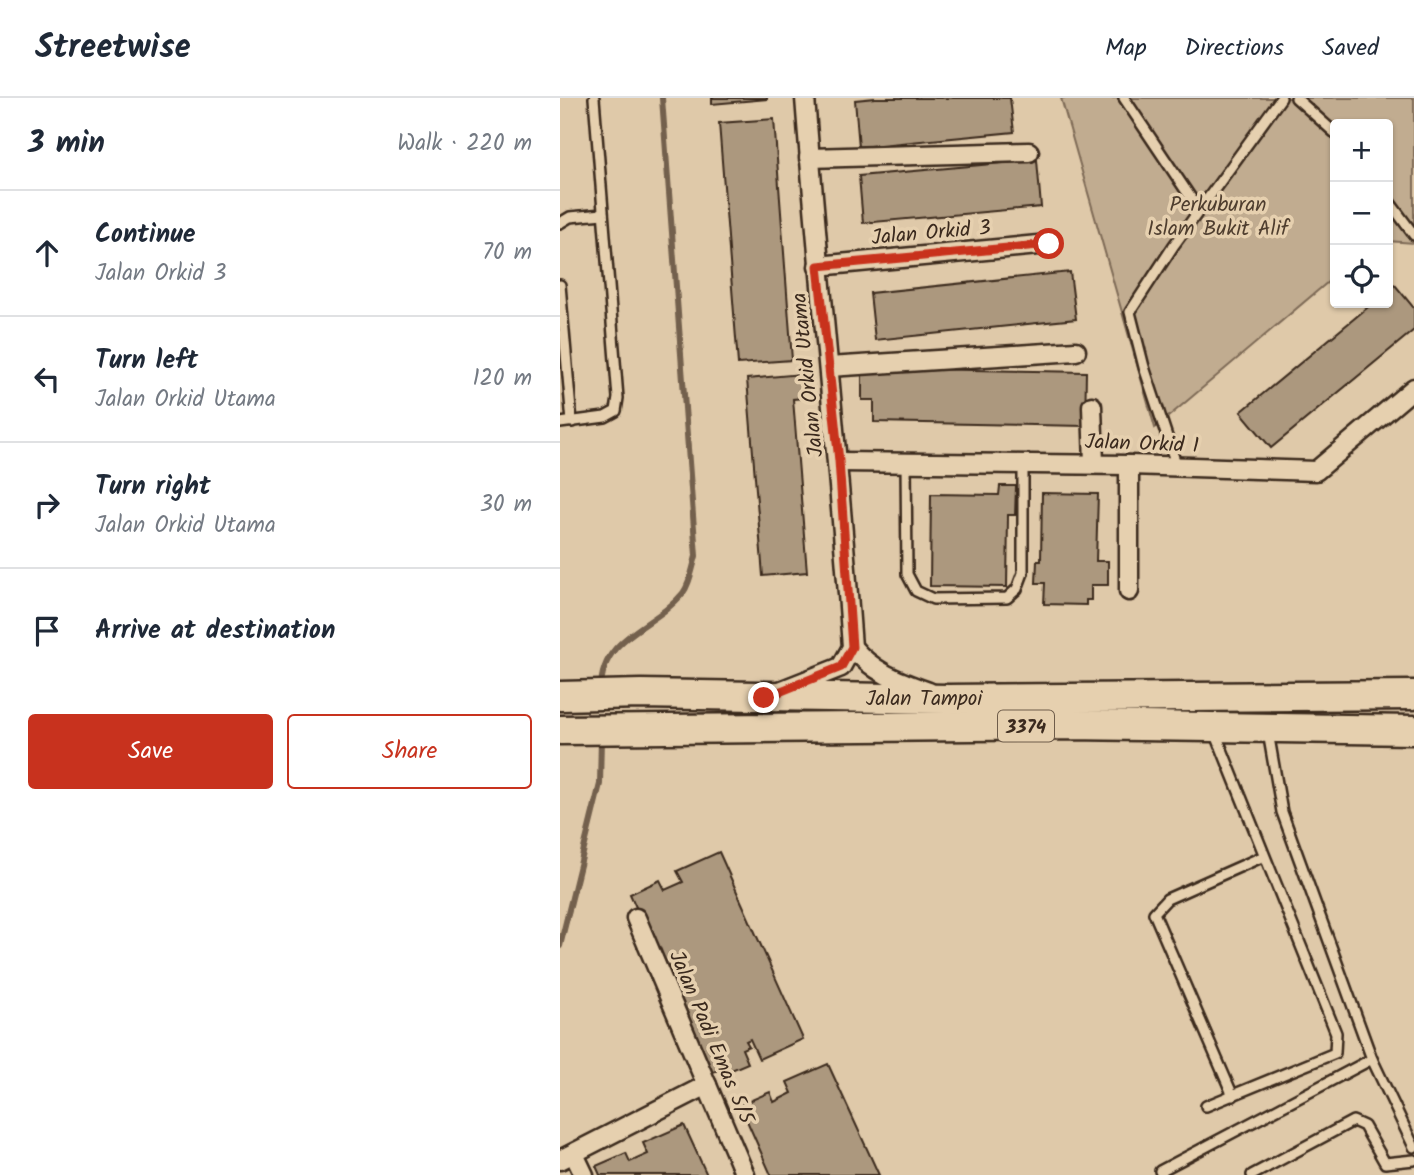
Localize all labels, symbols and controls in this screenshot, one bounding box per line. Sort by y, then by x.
text: Streetwise [35,22,191,75]
text: Map [1105,29,1147,68]
text: Directions [1185,29,1284,68]
text: Saved [1322,29,1379,68]
map controls [1330,119,1393,308]
button: + [1330,119,1393,182]
text: 3 min [28,120,105,168]
text: Walk · 220 m [397,126,532,162]
button: − [1330,182,1393,245]
park label: Perkuburan Islam Bukit Alif [1147,189,1291,246]
street label: Jalan Orkid 3 [870,212,992,255]
text: Continue [95,214,196,256]
route start [1033,228,1064,259]
icon: ahead [28,234,66,272]
text: 70 m [482,235,532,271]
button: locate [1330,245,1393,308]
text: Jalan Orkid 3 [95,256,226,292]
street label: Jalan Orkid Utama [783,291,834,459]
text: Turn left [95,340,198,382]
icon: left [28,360,66,398]
text: 120 m [472,361,532,397]
text: Jalan Orkid Utama [95,382,276,418]
street label: Jalan Orkid 1 [1084,426,1200,463]
text: Turn right [95,466,211,508]
icon: right [28,486,66,524]
text: 30 m [480,487,532,523]
text: Jalan Orkid Utama [95,508,276,544]
text: Arrive at destination [95,610,335,652]
icon: arrive [28,612,66,650]
route end [748,682,779,713]
street label: Jalan Tampoi [866,683,983,716]
road number: 3374 [998,710,1054,741]
button: Save [28,714,273,789]
button: Share [287,714,532,789]
street label: Jalan Padi Emas 5/5 [659,946,763,1131]

